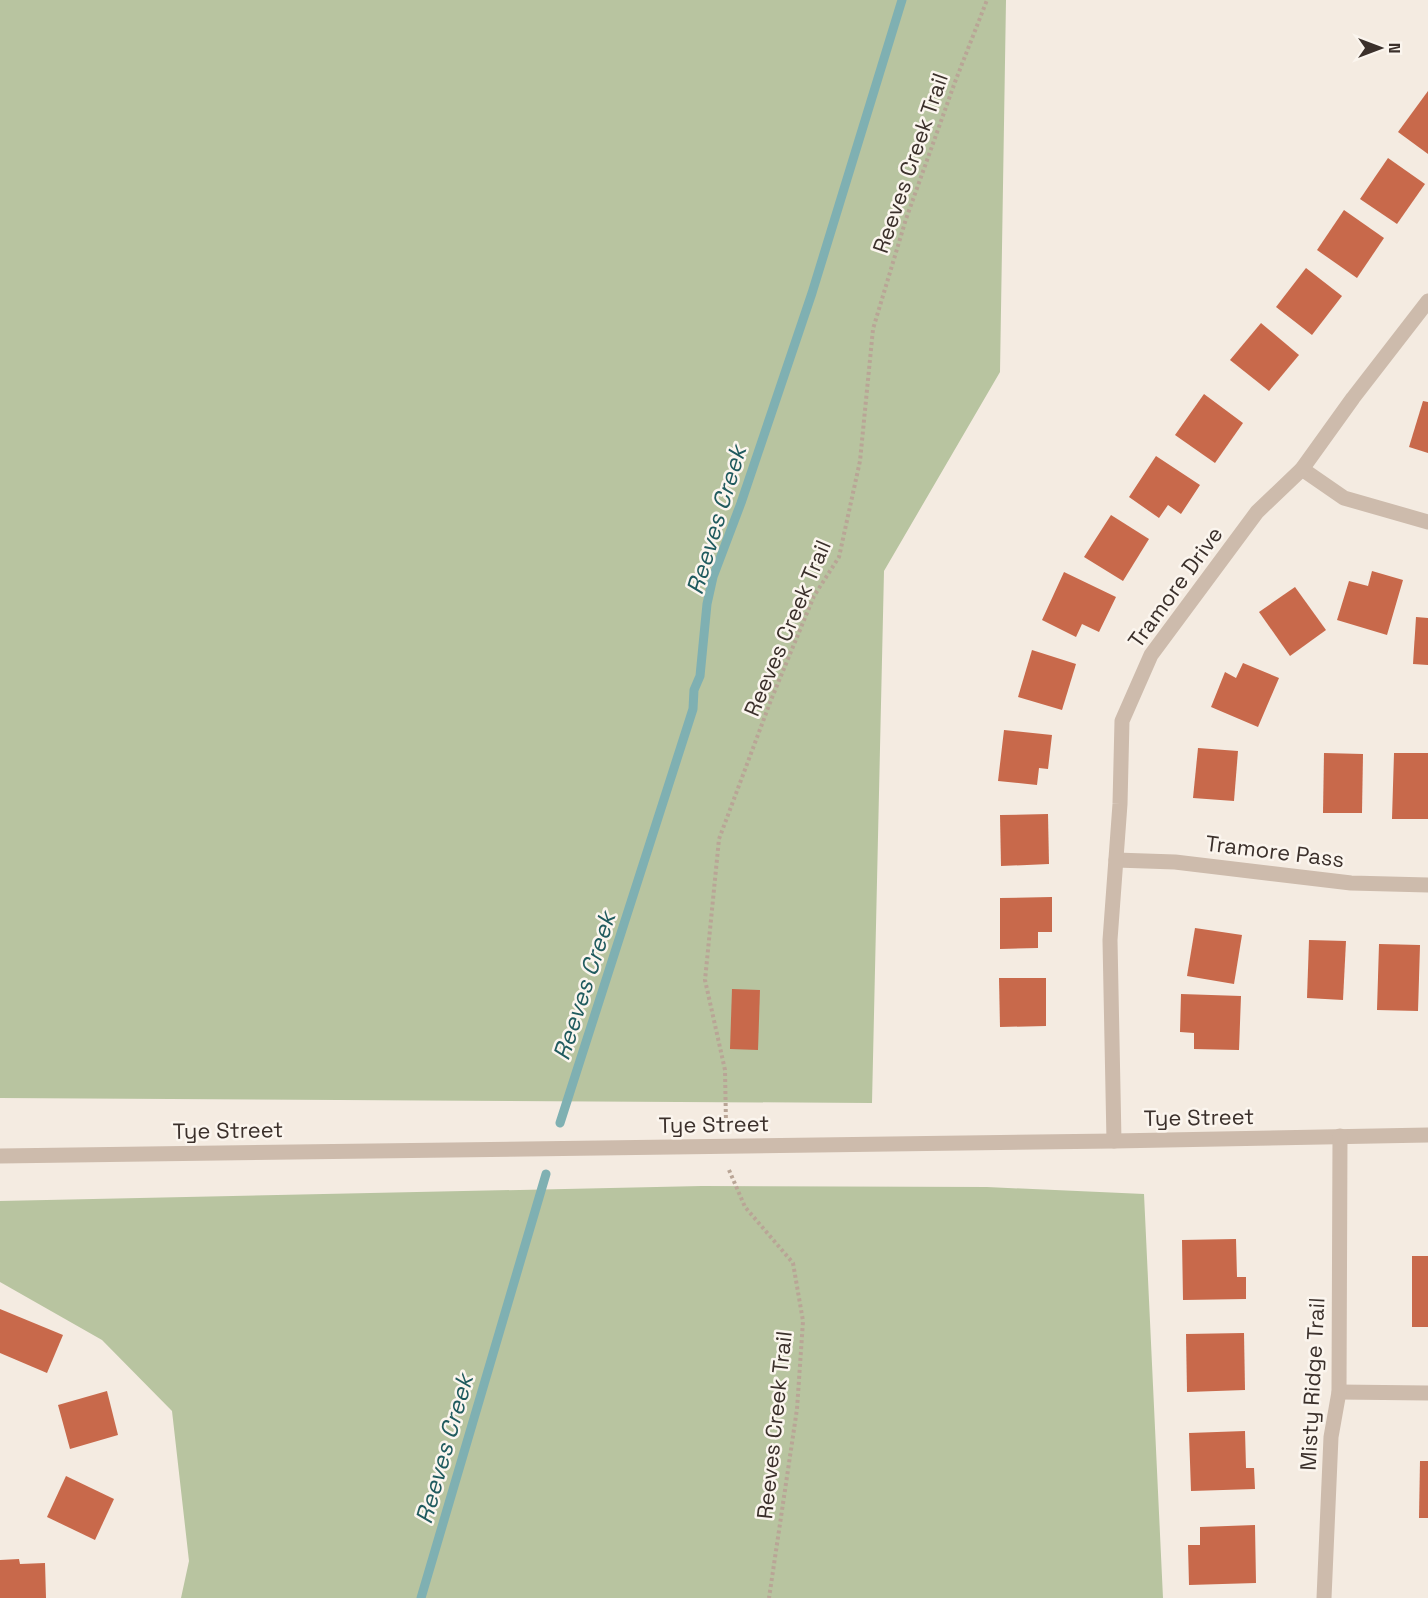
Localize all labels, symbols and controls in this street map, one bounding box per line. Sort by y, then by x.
north arrow [1350,18,1410,78]
text: N [1384,43,1405,53]
street label: Reeves Creek Trail [866,69,954,257]
water label: Reeves Creek [679,439,754,598]
street label: Tramore Drive [1121,521,1229,653]
street label: Reeves Creek Trail [737,536,837,720]
street label: Tramore Pass [1204,829,1346,873]
water label: Reeves Creek [545,905,623,1064]
street label: Tye Street [1143,1102,1255,1132]
street label: Tye Street [658,1109,770,1139]
street label: Tye Street [172,1115,284,1145]
street label: Misty Ridge Trail [1293,1297,1331,1471]
street label: Reeves Creek Trail [750,1330,798,1520]
water label: Reeves Creek [408,1368,481,1527]

